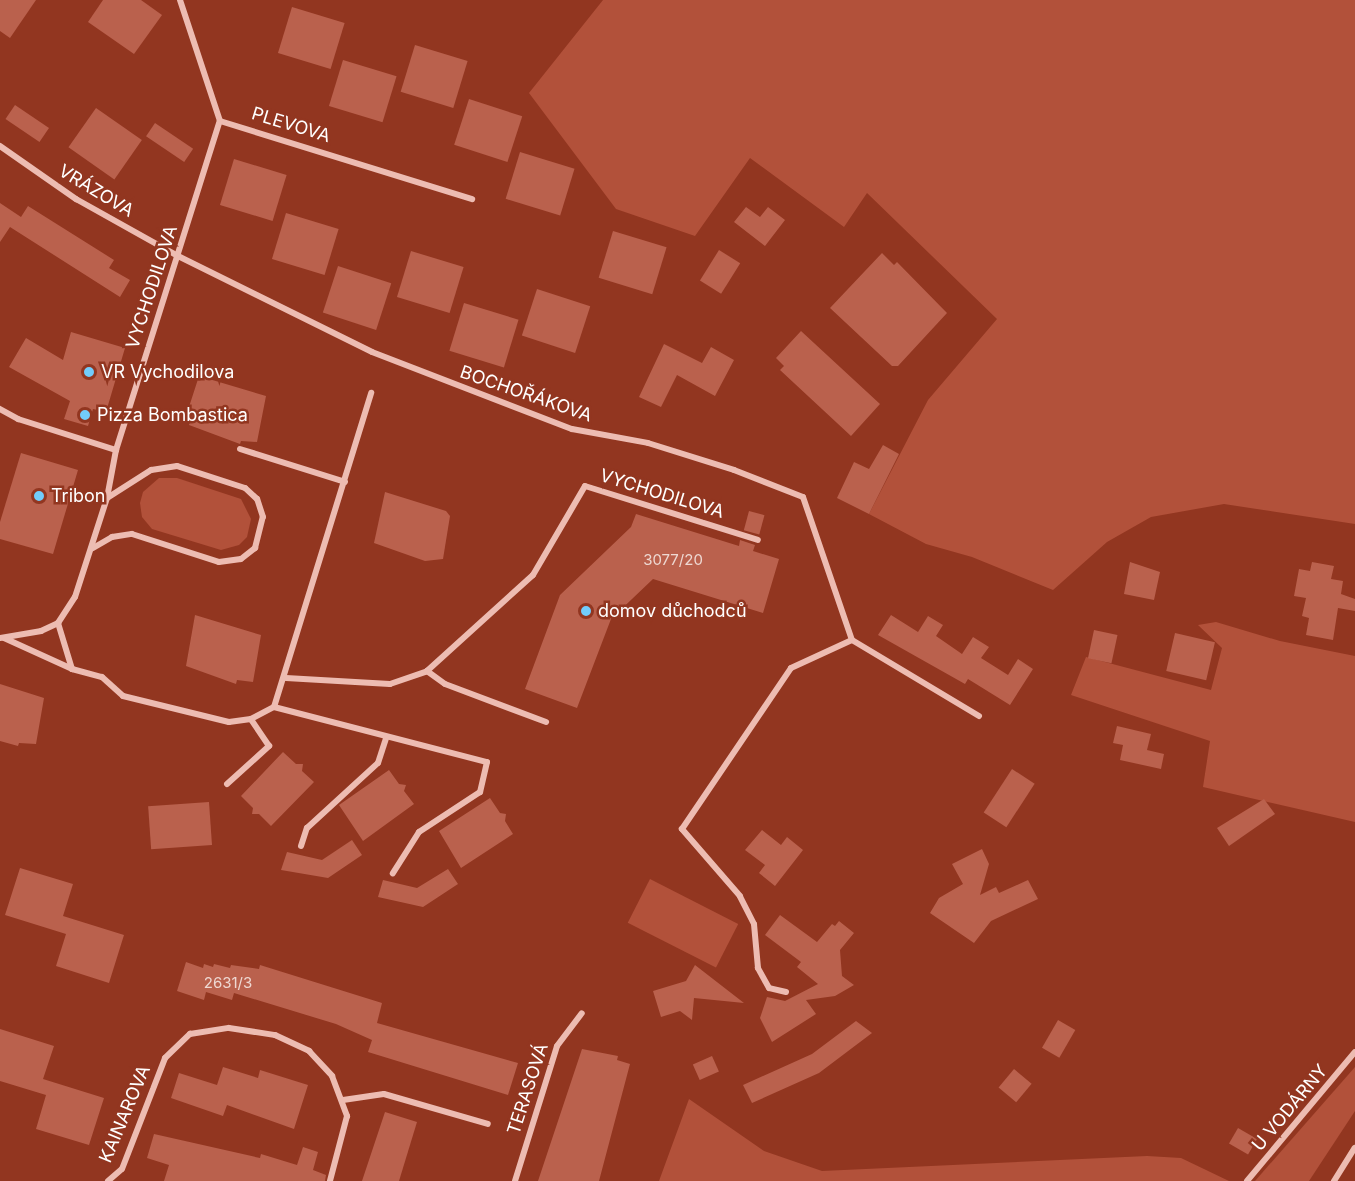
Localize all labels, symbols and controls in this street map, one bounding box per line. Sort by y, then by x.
street label: PLEVOVA [249,103,333,147]
street label: VRÁZOVA [54,160,138,222]
street label: VYCHODILOVA [122,223,182,351]
place label: VR Vychodilova [101,361,234,383]
street label: BOCHOŘÁKOVA [457,361,595,427]
marker: VR Vychodilova [82,365,96,379]
place label: Pizza Bombastica [97,404,248,426]
marker: Pizza Bombastica [78,408,92,422]
street label: VYCHODILOVA [597,465,727,523]
place label: Tribon [51,485,105,507]
marker: Tribon [32,489,46,503]
house number: 3077/20 [643,551,703,569]
place label: domov důchodců [598,600,747,622]
marker: domov důchodců [579,604,593,618]
house number: 2631/3 [204,974,252,992]
street label: TERASOVÁ [503,1041,553,1137]
street label: U VODÁRNY [1248,1060,1332,1156]
street label: KAINAROVA [95,1062,155,1166]

